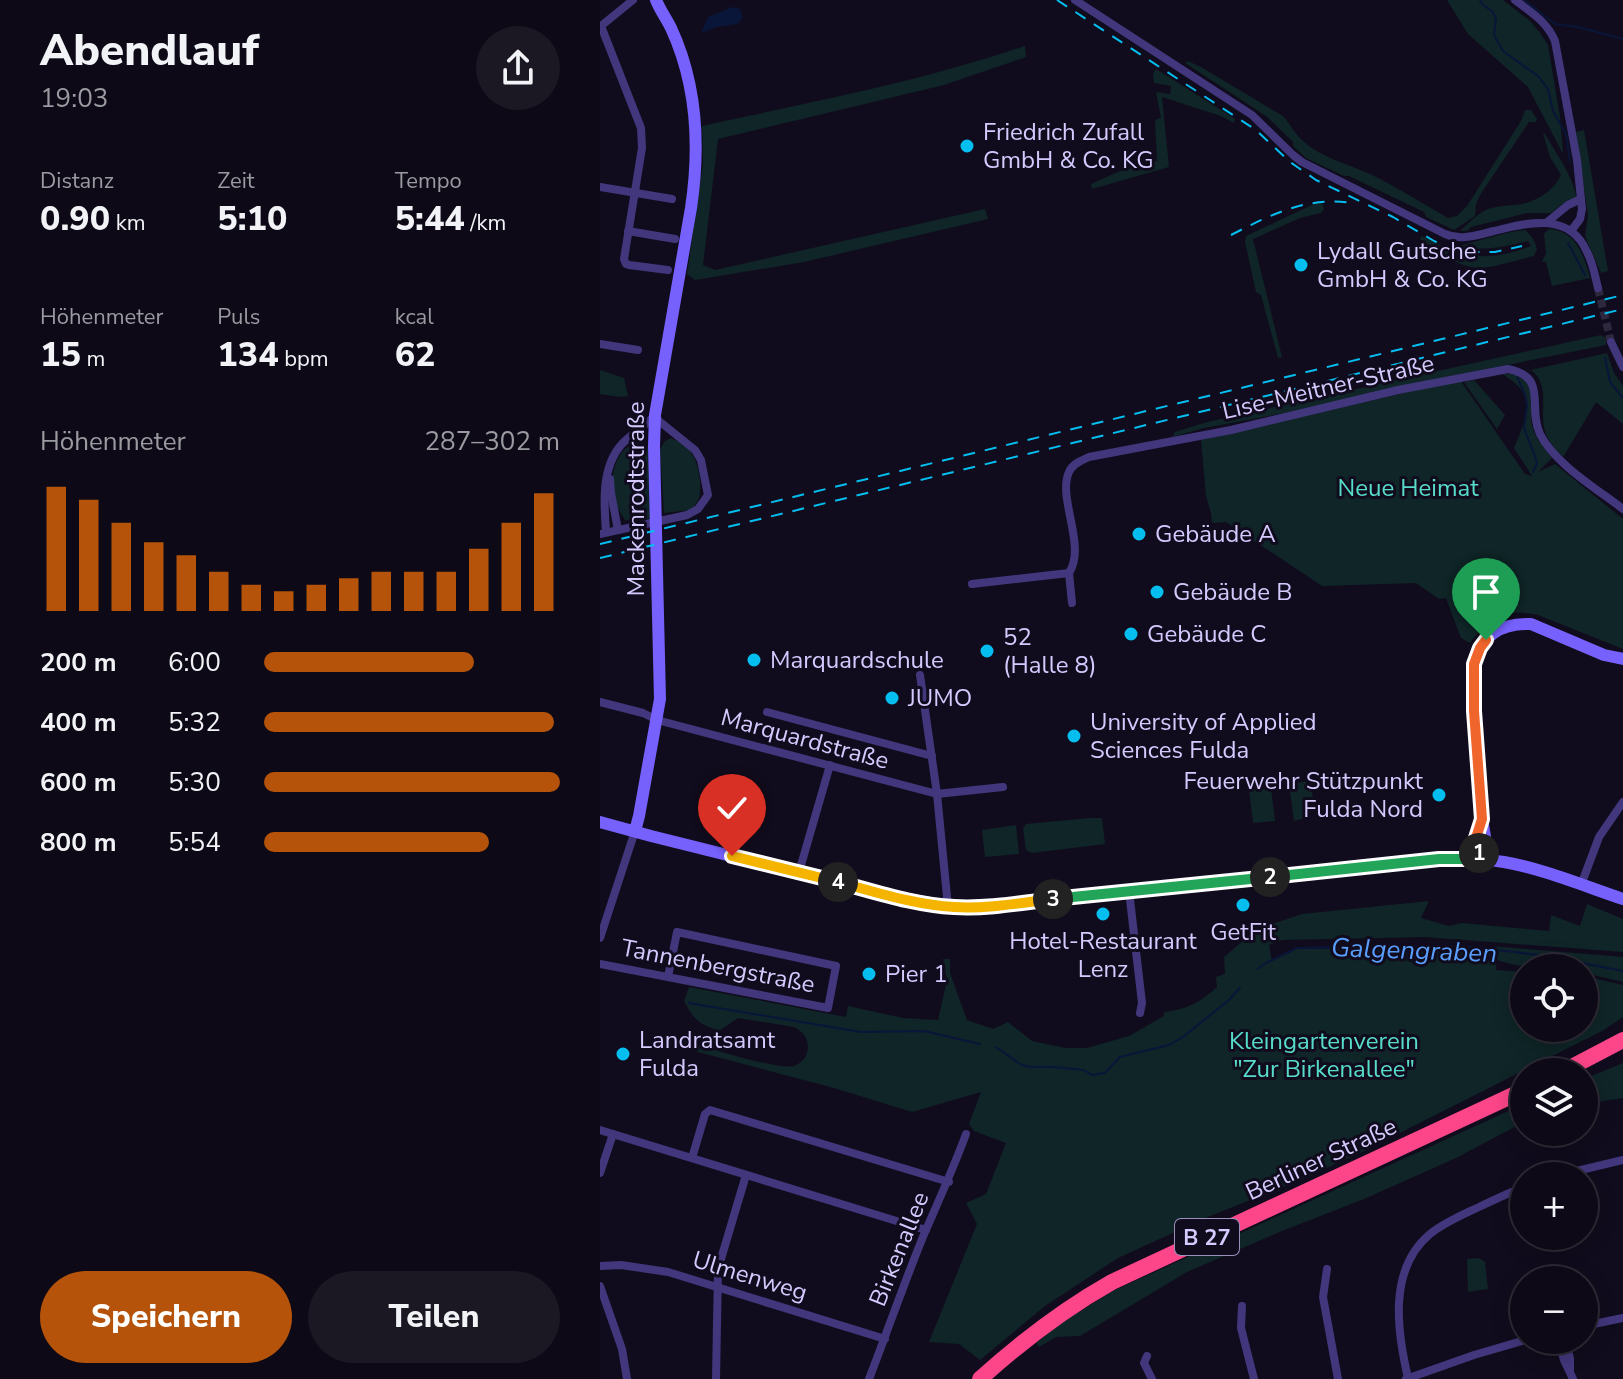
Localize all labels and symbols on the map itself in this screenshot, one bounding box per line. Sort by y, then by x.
place label: Friedrich Zufall GmbH & Co. KG [983,116,1154,176]
marker: Friedrich Zufall GmbH & Co. KG [958,137,976,155]
place label: Lydall Gutsche GmbH & Co. KG [1317,235,1488,295]
marker: Lydall Gutsche GmbH & Co. KG [1292,256,1310,274]
street label: Lise-Meitner-Straße [1219,347,1437,427]
street label: Mackenrodtstraße [620,401,652,597]
park label: Neue Heimat [1337,472,1479,504]
place label: Gebäude A [1155,518,1276,550]
marker: Gebäude A [1130,525,1148,543]
pin [1452,558,1520,640]
place label: Gebäude B [1173,576,1293,608]
marker: Gebäude B [1148,583,1166,601]
place label: Gebäude C [1147,618,1266,650]
place label: 52 (Halle 8) [1003,621,1097,681]
marker: Gebäude C [1122,625,1140,643]
marker: 52 (Halle 8) [978,642,996,660]
place label: Marquardschule [770,644,944,676]
marker: Marquardschule [745,651,763,669]
place label: JUMO [907,682,972,714]
marker: JUMO [883,689,901,707]
street label: Marquardstraße [717,701,893,777]
place label: University of Applied Sciences Fulda [1090,706,1317,766]
marker: University of Applied Sciences Fulda [1065,727,1083,745]
place label: Feuerwehr Stützpunkt Fulda Nord [1184,765,1424,825]
pin [698,774,766,856]
marker: Feuerwehr Stützpunkt Fulda Nord [1430,786,1448,804]
pin: 1 [1459,833,1499,873]
pin: 2 [1250,857,1290,897]
pin: 4 [818,862,858,902]
pin: 3 [1033,879,1073,919]
marker: GetFit [1234,896,1252,914]
marker: Hotel-Restaurant Lenz [1094,905,1112,923]
place label: GetFit [1210,916,1276,948]
place label: Hotel-Restaurant Lenz [1009,925,1197,985]
water label: Galgengraben [1330,930,1498,971]
street label: Tannenbergstraße [618,932,818,1000]
place label: Pier 1 [885,958,948,990]
marker: Pier 1 [860,965,878,983]
place label: Landratsamt Fulda [639,1024,776,1084]
park label: Kleingartenverein "Zur Birkenallee" [1229,1025,1419,1085]
marker: Landratsamt Fulda [614,1045,632,1063]
street label: Berliner Straße [1240,1110,1402,1208]
street label: Birkenallee [862,1187,936,1311]
road number: B 27 [1175,1219,1239,1255]
street label: Ulmenweg [689,1243,811,1309]

